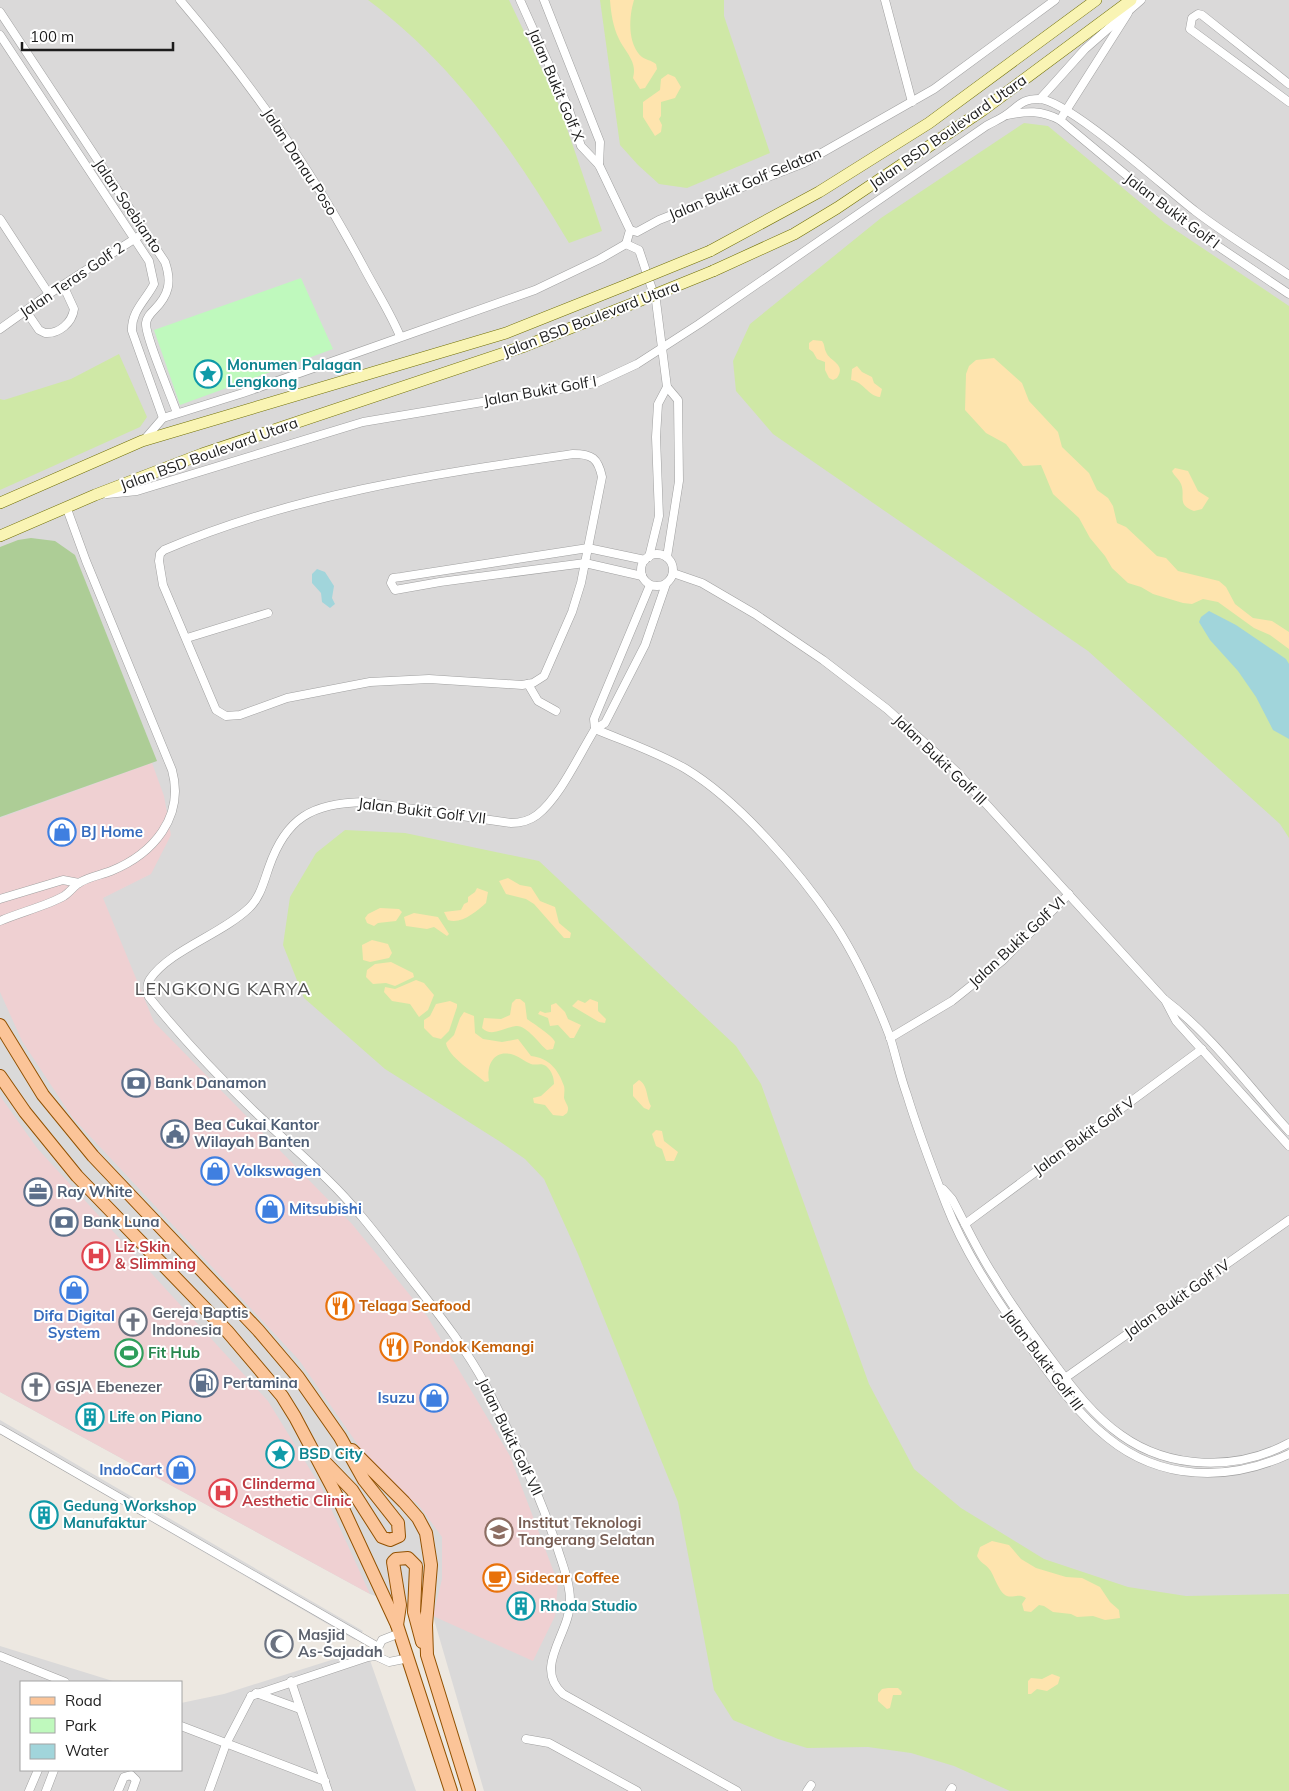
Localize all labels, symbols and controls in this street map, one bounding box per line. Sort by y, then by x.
scale bar [22,20,174,52]
street label: Jalan Bukit Golf X [524,26,589,144]
text: 100 m [30,27,74,46]
street label: Jalan BSD Boulevard Utara [865,70,1030,193]
street label: Jalan Danau Poso [259,105,342,219]
street label: Jalan Bukit Golf Selatan [666,143,824,224]
street label: Jalan Soebianto [90,155,167,256]
street label: Jalan Bukit Golf I [1121,169,1224,253]
street label: Jalan Teras Golf 2 [16,238,128,322]
street label: Jalan BSD Boulevard Utara [500,276,682,361]
place label: Monumen Palagan Lengkong [227,355,362,391]
place icon: Monumen Palagan Lengkong [193,359,223,389]
street label: Jalan Bukit Golf I [482,371,598,410]
street label: Jalan BSD Boulevard Utara [117,413,300,495]
street label: Jalan Bukit Golf III [890,710,991,809]
street label: Jalan Bukit Golf VII [357,793,487,828]
shop icon: BJ Home [47,817,77,847]
place label: BJ Home [81,822,143,841]
street label: Jalan Bukit Golf VI [964,892,1069,991]
district label: LENGKONG KARYA [135,977,311,1000]
bank icon: Bank Danamon [121,1068,151,1098]
place label: Bank Danamon [155,1073,267,1092]
street label: Jalan Bukit Golf V [1029,1092,1139,1179]
place label: Bea Cukai Kantor Wilayah Banten [194,1115,319,1151]
public building icon: Bea Cukai Kantor Wilayah Banten [160,1119,190,1149]
shop icon: Volkswagen [200,1156,230,1186]
place label: Volkswagen [233,1161,321,1180]
office icon: Ray White [23,1177,53,1207]
place label: Ray White [57,1182,133,1201]
shop icon: Mitsubishi [255,1194,285,1224]
place label: Mitsubishi [289,1199,362,1218]
bank icon: Bank Luna [49,1207,79,1237]
place label: Bank Luna [83,1212,160,1231]
place label: Liz Skin & Slimming [115,1237,196,1273]
hospital icon: Liz Skin & Slimming [81,1241,111,1271]
street label: Jalan Bukit Golf IV [1120,1255,1234,1342]
shop icon: Difa Digital System [59,1275,89,1305]
restaurant icon: Telaga Seafood [325,1291,355,1321]
place label: Telaga Seafood [359,1296,471,1315]
place label: Gereja Baptis Indonesia [152,1303,249,1339]
street label: Jalan Bukit Golf III [999,1305,1088,1414]
place label: Difa Digital System [33,1306,115,1342]
church icon: Gereja Baptis Indonesia [118,1307,148,1337]
restaurant icon: Pondok Kemangi [379,1332,409,1362]
place label: Pondok Kemangi [413,1337,534,1356]
sports icon: Fit Hub [114,1338,144,1368]
place label: Fit Hub [148,1343,200,1362]
fuel station icon: Pertamina [189,1368,219,1398]
church icon: GSJA Ebenezer [21,1372,51,1402]
place label: Pertamina [223,1373,298,1392]
street label: Jalan Bukit Golf VII [474,1375,547,1499]
place label: GSJA Ebenezer [55,1377,162,1396]
shop icon: Isuzu [419,1383,449,1413]
place label: Isuzu [377,1388,415,1407]
building icon: Life on Piano [75,1402,105,1432]
place label: Life on Piano [109,1407,202,1426]
place icon: BSD City [265,1439,295,1469]
place label: BSD City [299,1444,364,1463]
shop icon: IndoCart [166,1455,196,1485]
place label: IndoCart [99,1460,162,1479]
place label: Clinderma Aesthetic Clinic [242,1474,352,1510]
hospital icon: Clinderma Aesthetic Clinic [208,1478,238,1508]
place label: Gedung Workshop Manufaktur [63,1496,197,1532]
building icon: Gedung Workshop Manufaktur [29,1500,59,1530]
place label: Institut Teknologi Tangerang Selatan [518,1513,655,1549]
school or university icon: Institut Teknologi Tangerang Selatan [484,1517,514,1547]
cafe icon: Sidecar Coffee [482,1563,512,1593]
place label: Sidecar Coffee [516,1568,619,1587]
building icon: Rhoda Studio [506,1591,536,1621]
place label: Rhoda Studio [540,1596,638,1615]
place label: Masjid As-Sajadah [298,1625,383,1661]
mosque icon: Masjid As-Sajadah [264,1629,294,1659]
legend [20,1681,182,1771]
text: Road [65,1691,102,1710]
text: Park [65,1716,97,1735]
text: Water [65,1741,109,1760]

